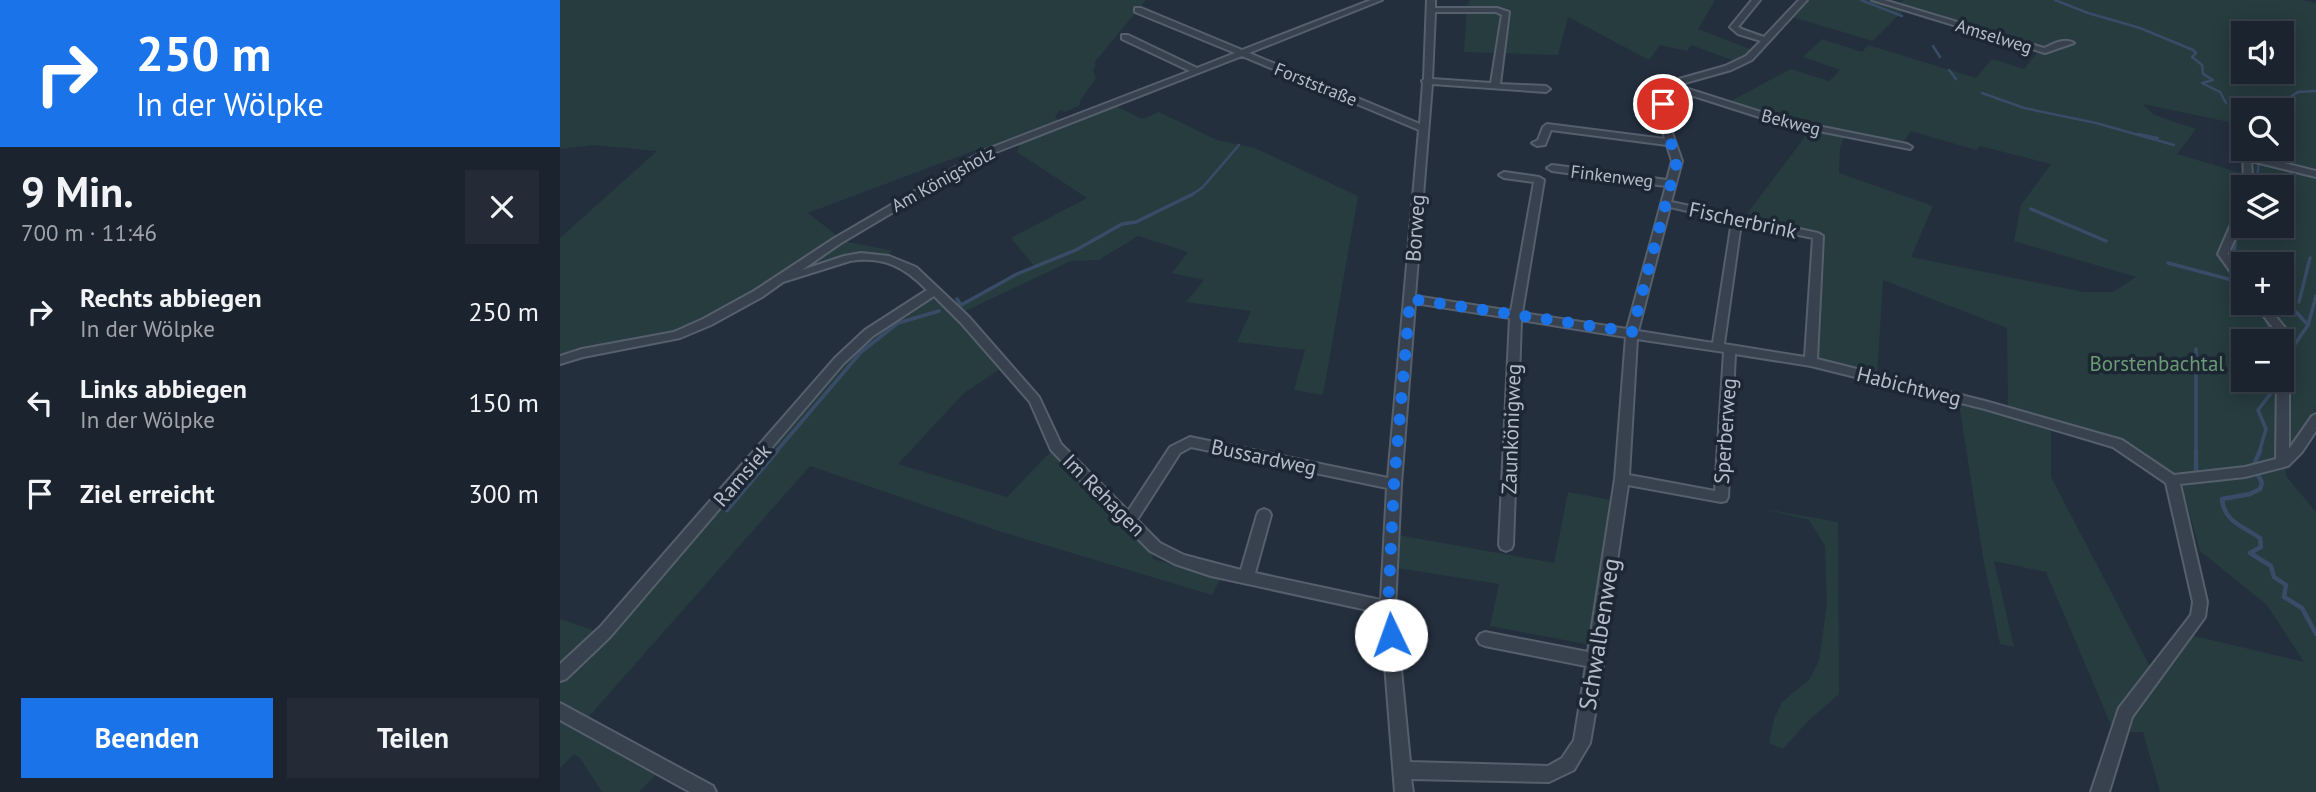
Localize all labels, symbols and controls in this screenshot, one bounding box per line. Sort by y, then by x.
street label: Amselweg [1953,13,2035,59]
text: 250 m [136,21,271,85]
map controls [2231,21,2294,392]
button: sound [2231,21,2294,84]
icon: right [21,28,112,119]
street label: Forststraße [1271,57,1361,111]
pin [1633,74,1693,134]
text: In der Wölpke [136,83,324,125]
icon: arrive [1644,85,1682,123]
button: search [2231,98,2294,161]
street label: Bekweg [1759,104,1823,140]
street label: Am Königsholz [887,141,999,217]
street label: Finkenweg [1569,160,1655,192]
text: 9 Min. [21,164,134,219]
button: close [465,170,539,244]
button: layers [2231,175,2294,238]
street label: Borweg [1399,193,1431,263]
street label: Fischerbrink [1687,195,1799,245]
text: 700 m · 11:46 [21,218,157,247]
button: + [2231,252,2294,315]
text: Rechts abbiegen [80,281,262,314]
icon: right [21,293,59,331]
text: 250 m [468,295,539,328]
text: In der Wölpke [80,314,215,343]
button: − [2231,329,2294,392]
park label: Borstenbachtal [2090,350,2224,377]
street label: Habichtweg [1854,360,1964,412]
street label: Zaunkönigweg [1495,363,1527,495]
text: Links abbiegen [80,372,247,405]
street label: Sperberweg [1708,377,1742,485]
icon: left [21,384,59,422]
text: 150 m [468,386,539,419]
text: In der Wölpke [80,405,215,434]
street label: Bussardweg [1209,433,1319,481]
street label: Ramsiek [707,438,777,512]
street label: Im Rehagen [1057,448,1151,542]
icon: arrive [21,475,59,513]
text: Ziel erreicht [80,477,215,510]
text: 300 m [468,477,539,510]
street label: Schwalbenweg [1572,556,1626,712]
position arrow [1354,598,1428,672]
button: Beenden [21,698,273,778]
button: Teilen [287,698,539,778]

